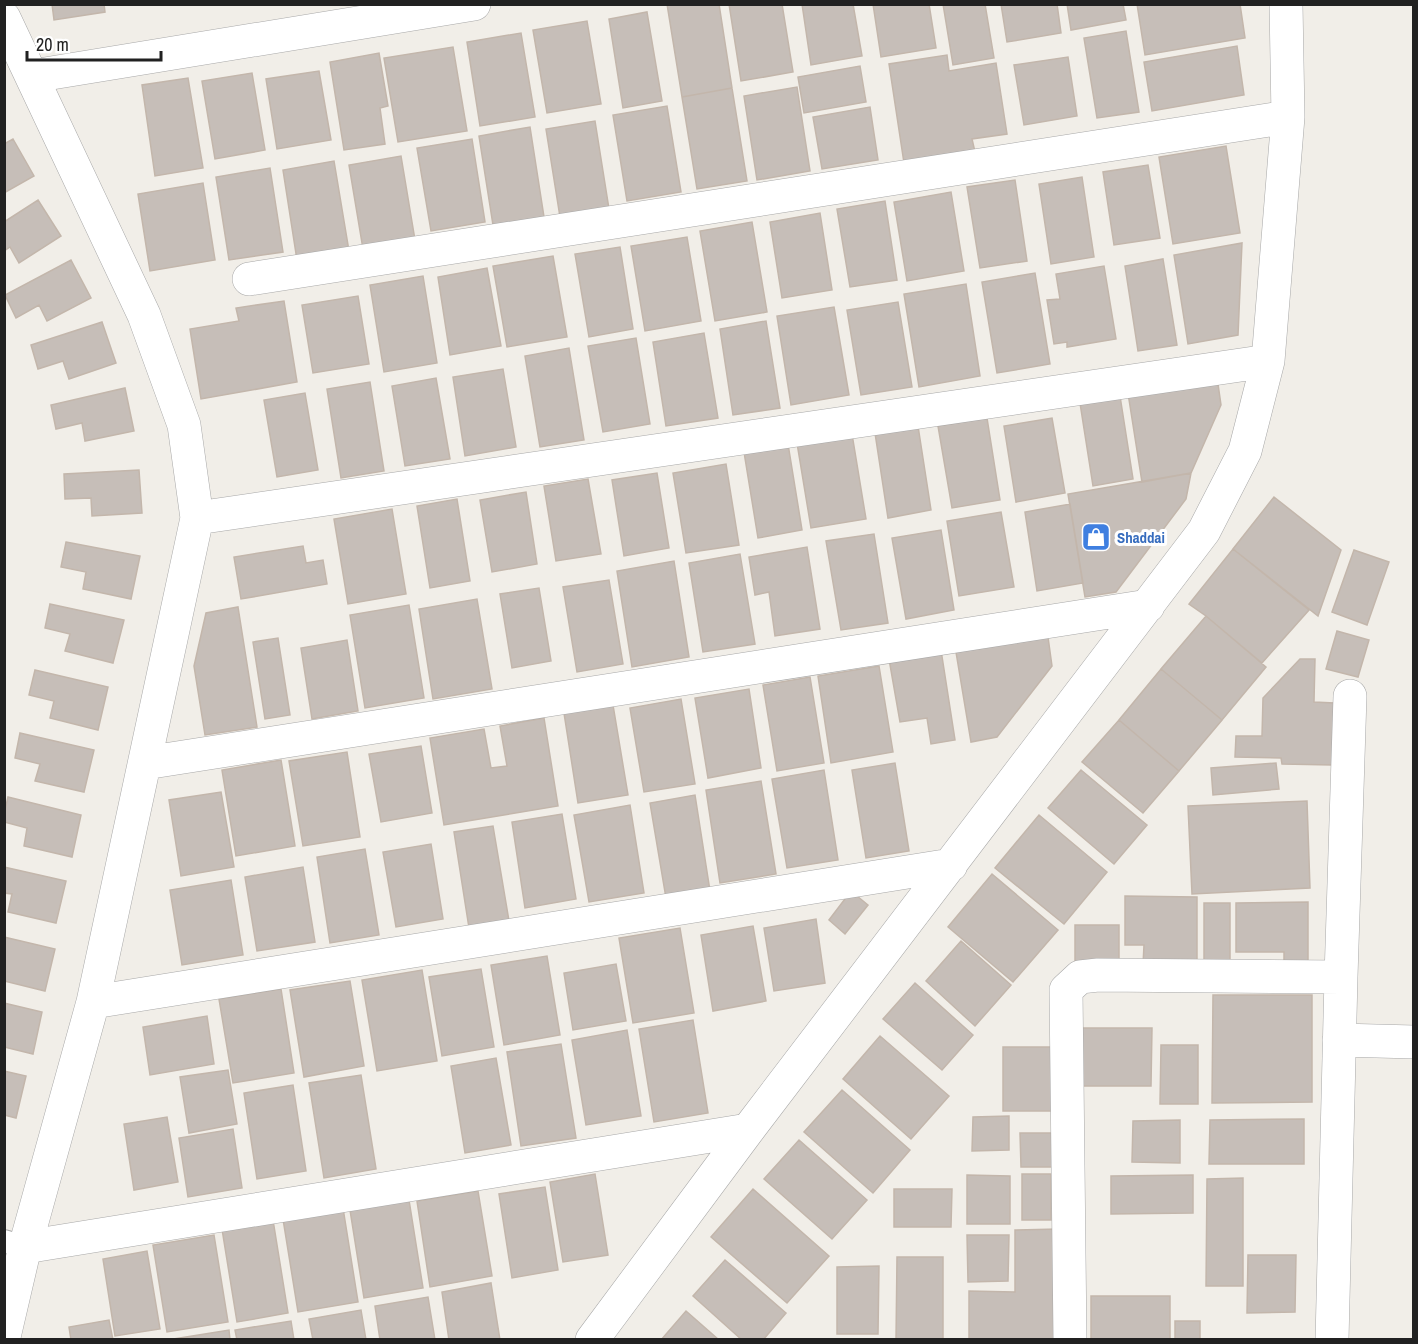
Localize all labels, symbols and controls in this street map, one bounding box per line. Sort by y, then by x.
scale bar [27,24,160,62]
text: 20 m [36,32,69,57]
shop icon: Shaddai [1080,521,1112,553]
place label: Shaddai [1117,527,1165,548]

